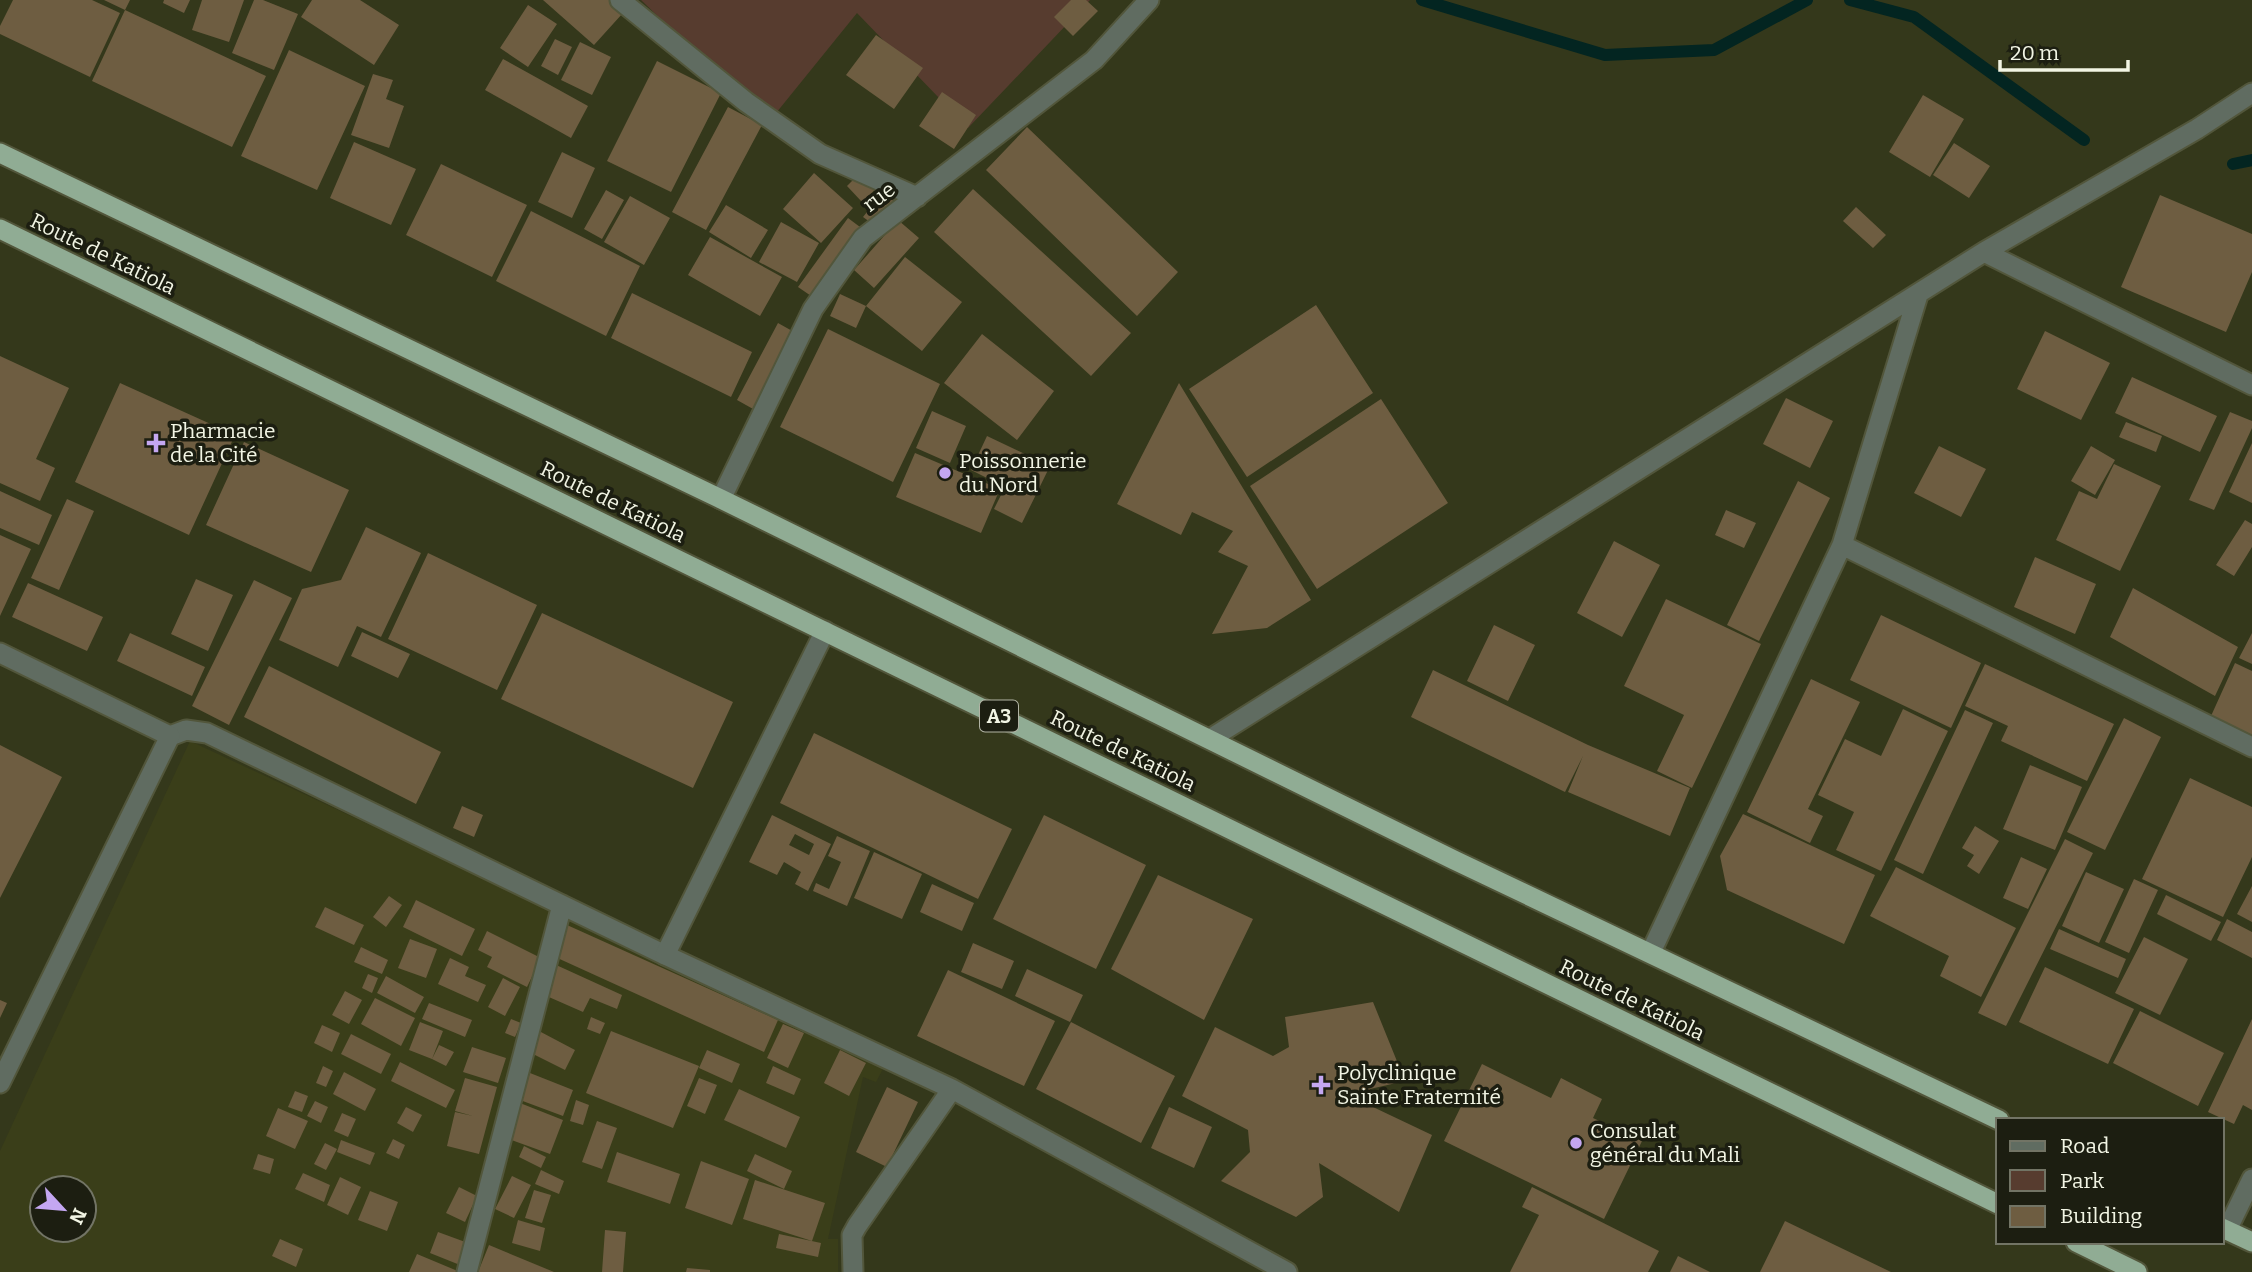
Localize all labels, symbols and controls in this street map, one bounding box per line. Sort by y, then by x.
scale bar [2000,28,2128,72]
text: 20 m [2010,40,2059,66]
street label: rue [858,176,900,218]
street label: Route de Katiola [26,208,180,301]
place label: Pharmacie de la Cité [170,418,276,468]
marker: Pharmacie de la Cité [148,435,164,451]
place label: Poissonnerie du Nord [959,448,1086,498]
street label: Route de Katiola [536,456,690,549]
marker: Poissonnerie du Nord [937,465,953,481]
road number: A3 [980,701,1018,732]
street label: Route de Katiola [1046,705,1200,798]
street label: Route de Katiola [1555,954,1709,1047]
place label: Polyclinique Sainte Fraternité [1337,1060,1501,1110]
marker: Polyclinique Sainte Fraternité [1311,1075,1331,1095]
place label: Consulat général du Mali [1590,1118,1740,1168]
legend [1996,1118,2224,1244]
text: Road [2060,1133,2109,1159]
marker: Consulat général du Mali [1568,1135,1584,1151]
text: Park [2060,1168,2104,1194]
north arrow [28,1174,98,1244]
text: Building [2060,1203,2143,1229]
text: N [64,1205,91,1228]

